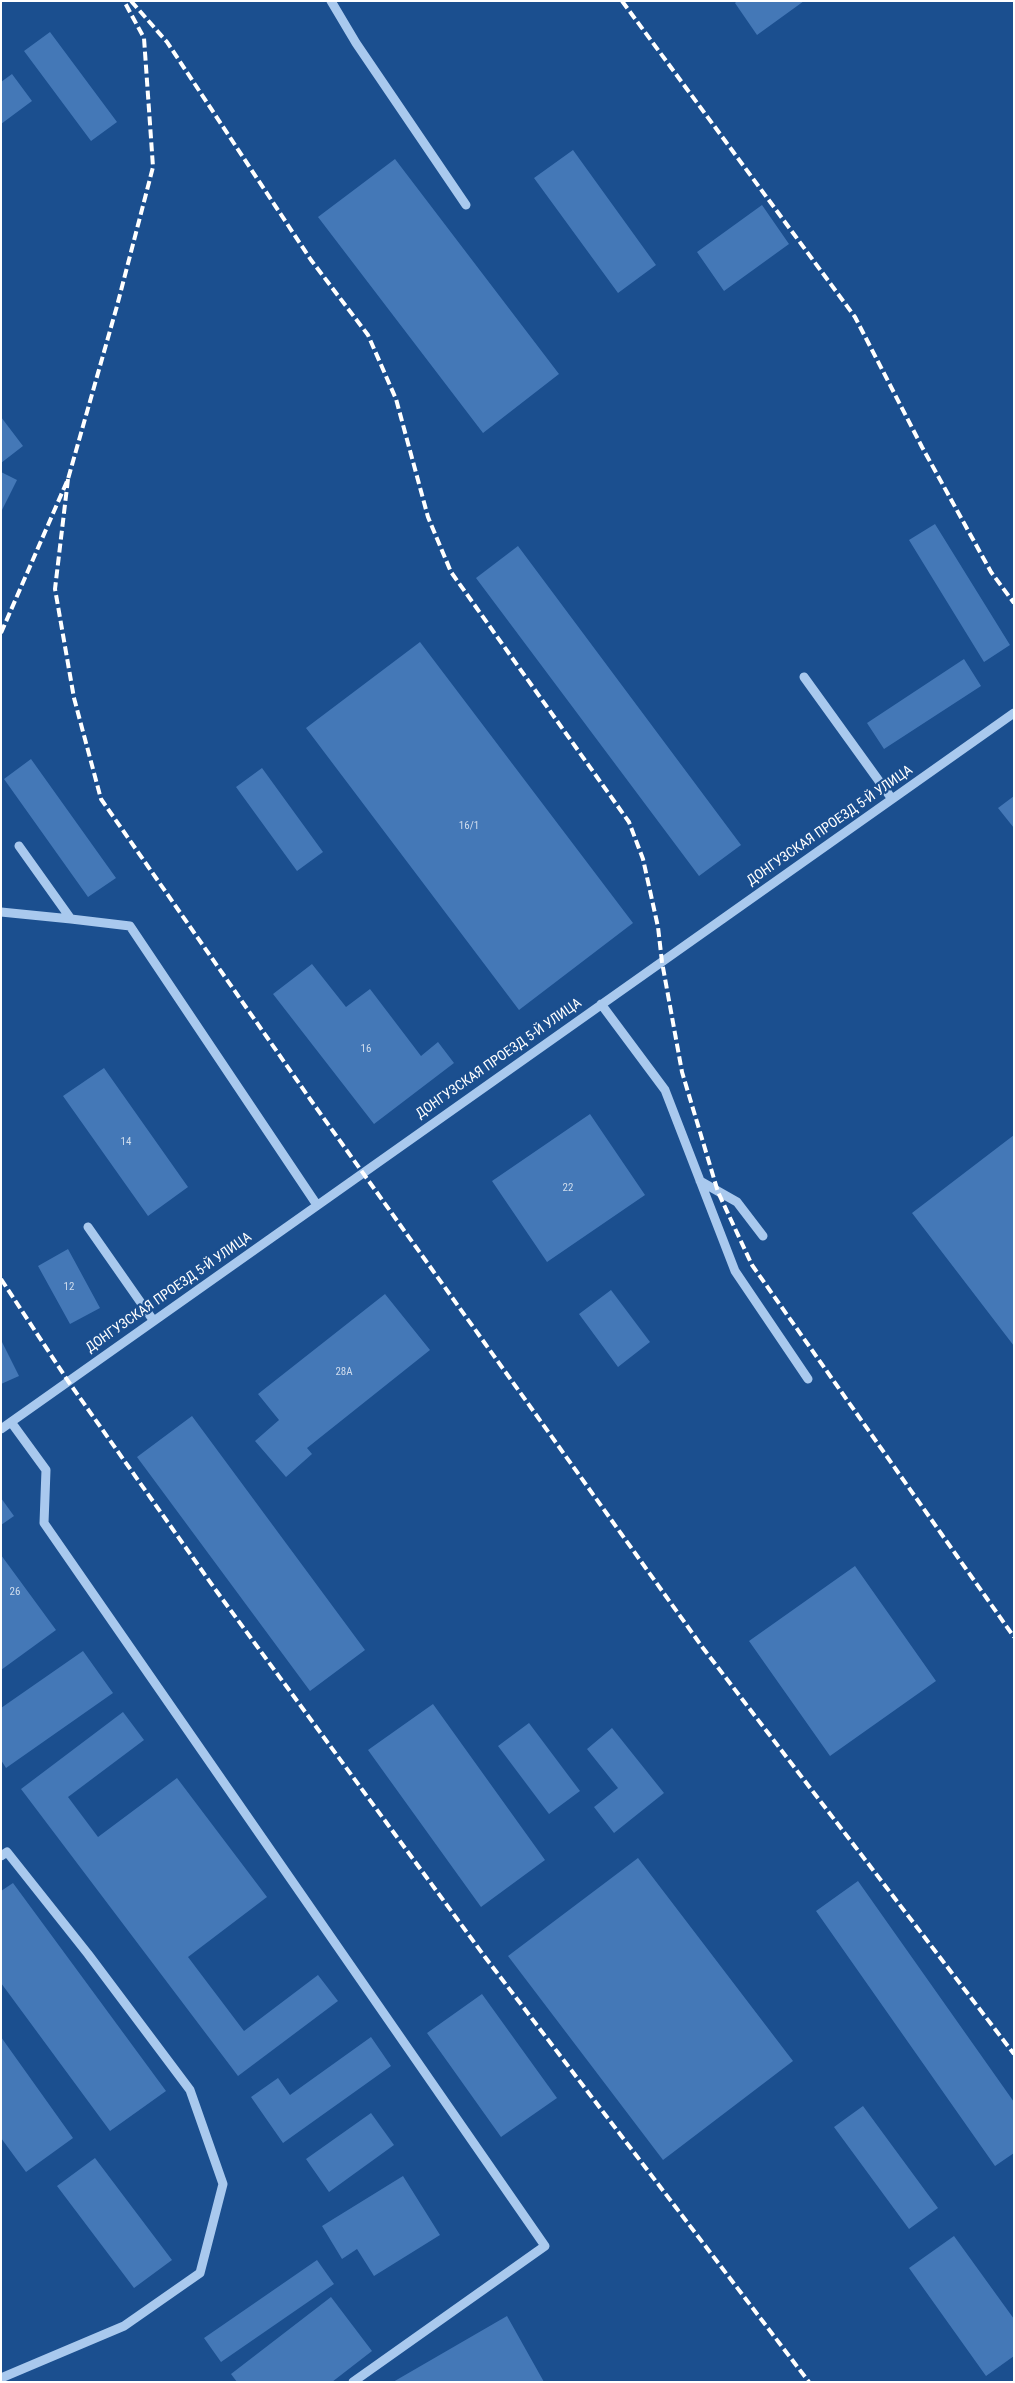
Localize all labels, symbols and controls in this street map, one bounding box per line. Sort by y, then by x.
street label: ДОНГУЗСКАЯ ПРОЕЗД 5-Й УЛИЦА [744,762,916,890]
house number: 16/1 [459,819,479,833]
street label: ДОНГУЗСКАЯ ПРОЕЗД 5-Й УЛИЦА [413,995,585,1123]
house number: 16 [361,1042,371,1056]
house number: 14 [121,1135,131,1149]
house number: 22 [563,1181,573,1195]
street label: ДОНГУЗСКАЯ ПРОЕЗД 5-Й УЛИЦА [83,1229,255,1357]
house number: 12 [64,1280,74,1294]
house number: 28А [335,1365,353,1379]
house number: 26 [10,1585,20,1599]

